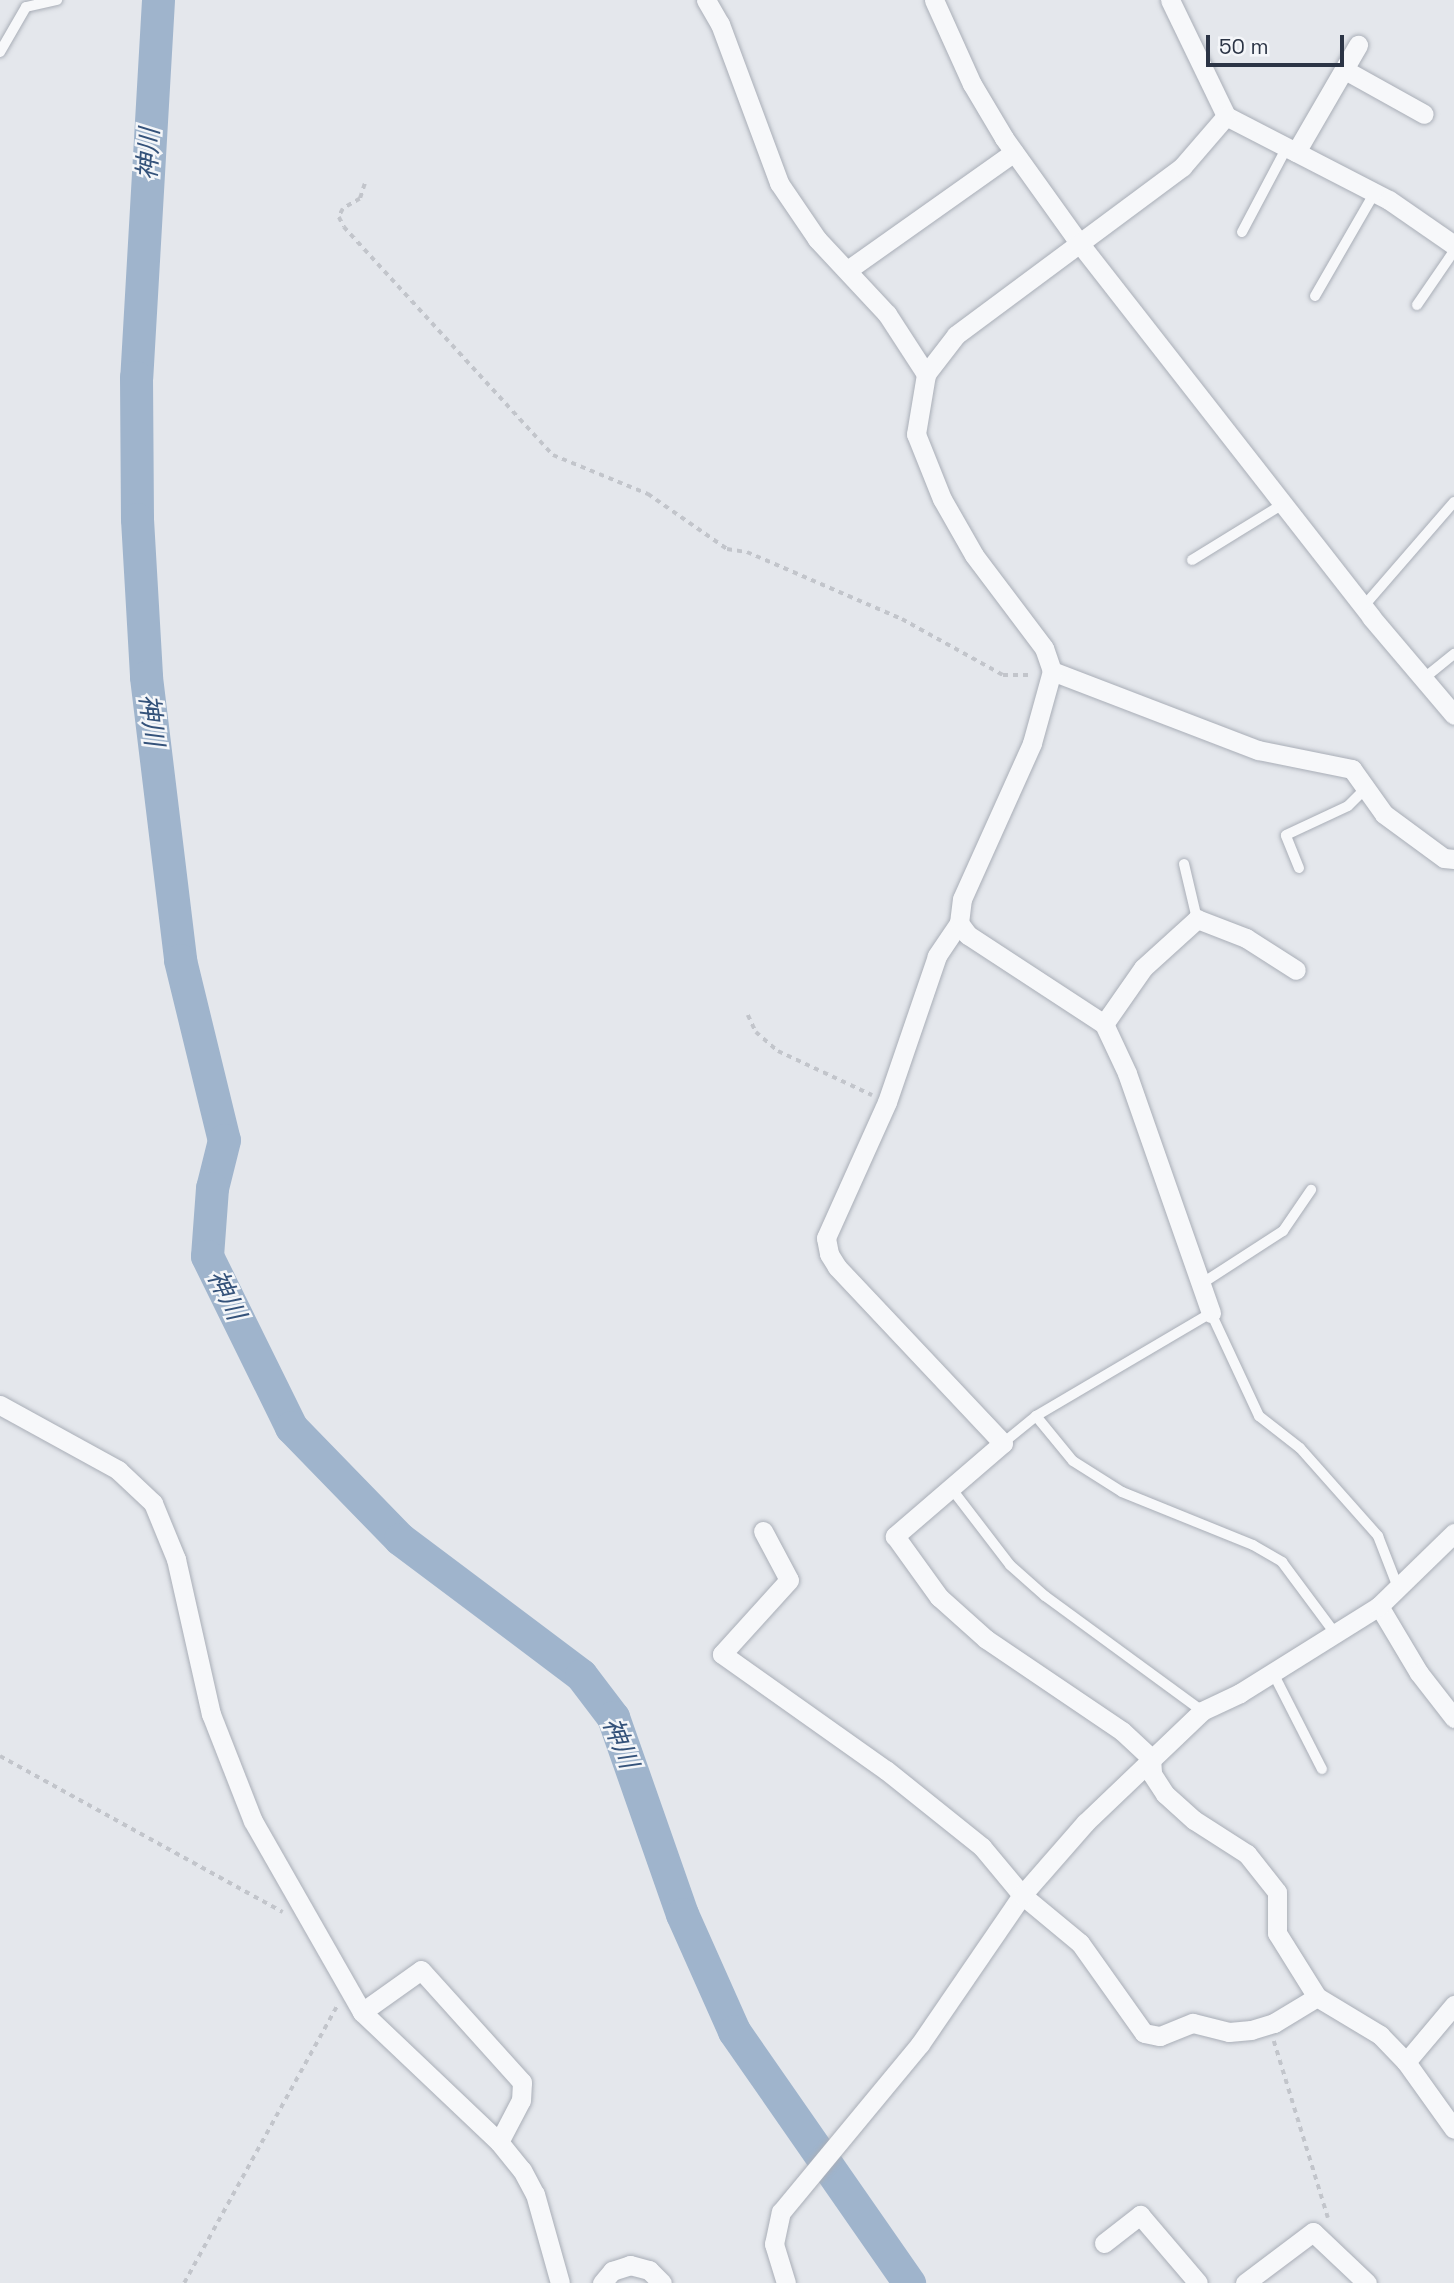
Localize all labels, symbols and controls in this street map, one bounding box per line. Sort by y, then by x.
scale bar [1209,21,1347,65]
text: 50 m [1219,33,1269,60]
water label: 神川 [132,127,166,181]
water label: 神川 [132,692,170,748]
water label: 神川 [201,1265,251,1325]
water label: 神川 [596,1713,644,1773]

